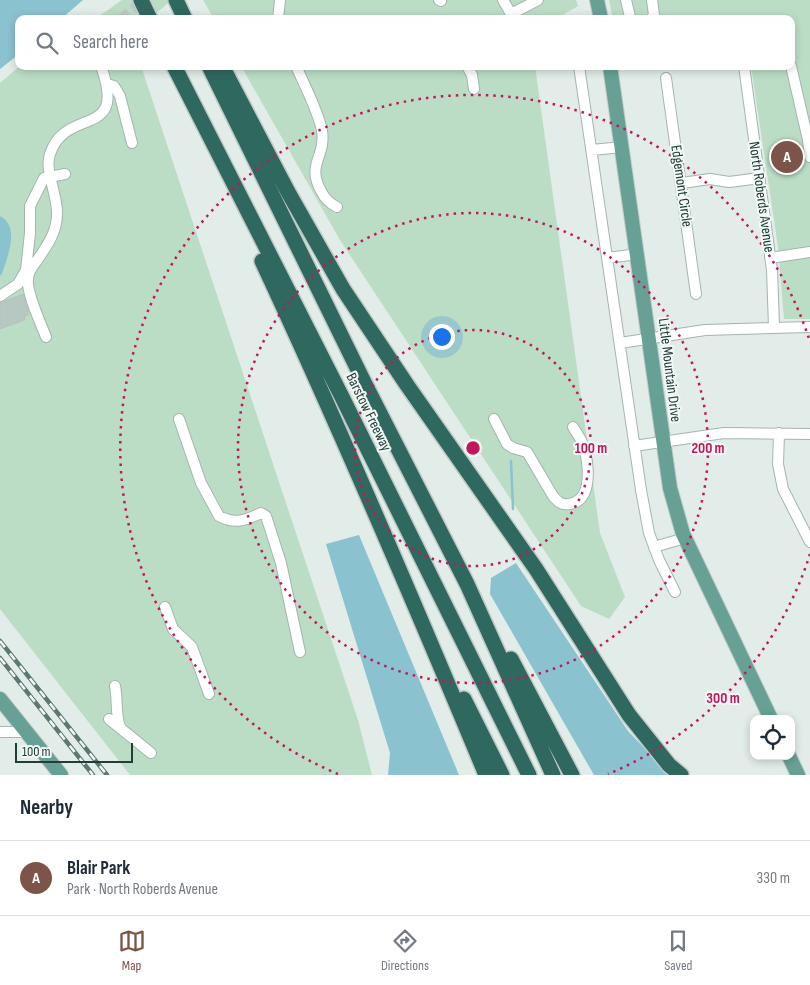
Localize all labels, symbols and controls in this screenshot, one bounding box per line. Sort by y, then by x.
search box [15,15,795,70]
icon: search [33,29,61,57]
text: Search here [73,31,149,54]
pin: A [771,138,803,176]
street label: North Roberds Avenue [744,140,779,254]
street label: Edgemont Circle [666,144,697,228]
street label: Little Mountain Drive [654,317,685,423]
your location [429,324,455,350]
street label: Barstow Freeway [341,370,396,455]
centre of rings [464,439,482,457]
text: 100 m [575,439,607,458]
text: 200 m [691,439,725,458]
text: 300 m [706,689,740,708]
map controls [750,715,795,760]
button: locate [750,715,795,760]
scale bar [15,740,132,763]
text: 100 m [22,743,51,760]
text: Nearby [20,795,73,820]
text: Blair Park [67,857,130,880]
text: A [32,869,40,888]
text: 330 m [757,869,790,888]
text: Park · North Roberds Avenue [67,880,218,899]
tab: Map [118,927,146,974]
tab: Directions [381,927,429,974]
tab: Saved [664,927,692,974]

